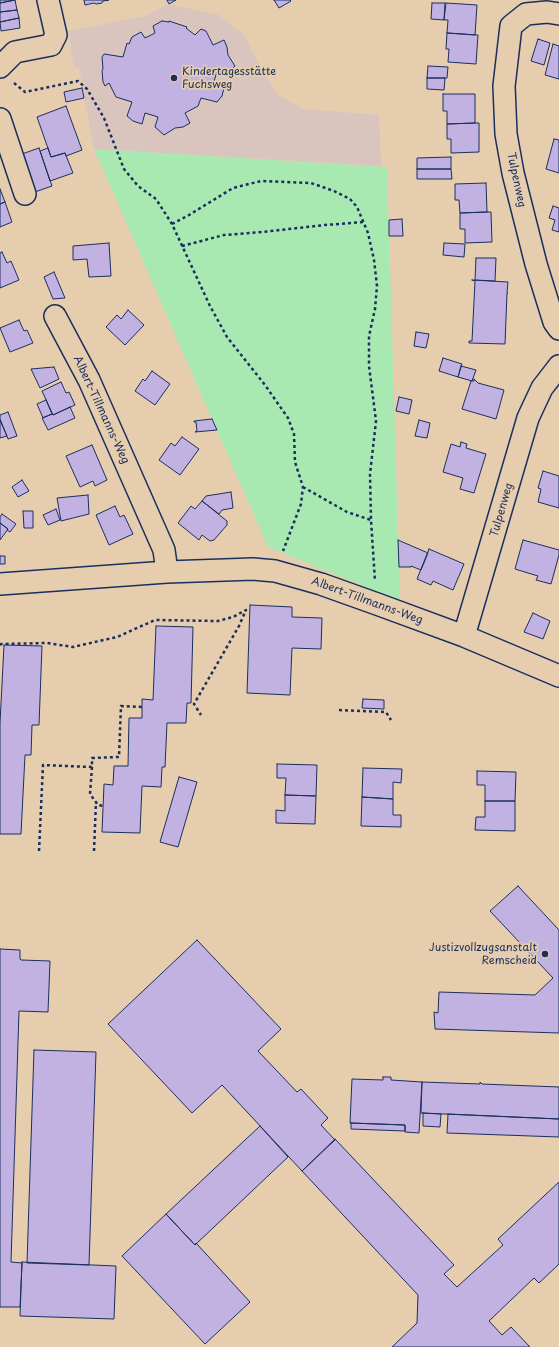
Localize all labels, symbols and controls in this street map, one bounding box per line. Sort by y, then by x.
place label: Kindertagesstätte Fuchsweg [182,65,276,91]
marker: Kindertagesstätte Fuchsweg [169,73,179,83]
street label: Tulpenweg [504,151,528,209]
street label: Albert-Tillmanns-Weg [70,354,132,466]
street label: Tulpenweg [488,481,516,539]
street label: Albert-Tillmanns-Weg [310,575,424,627]
place label: Justizvollzugsanstalt Remscheid [429,941,537,967]
marker: Justizvollzugsanstalt Remscheid [540,949,550,959]

